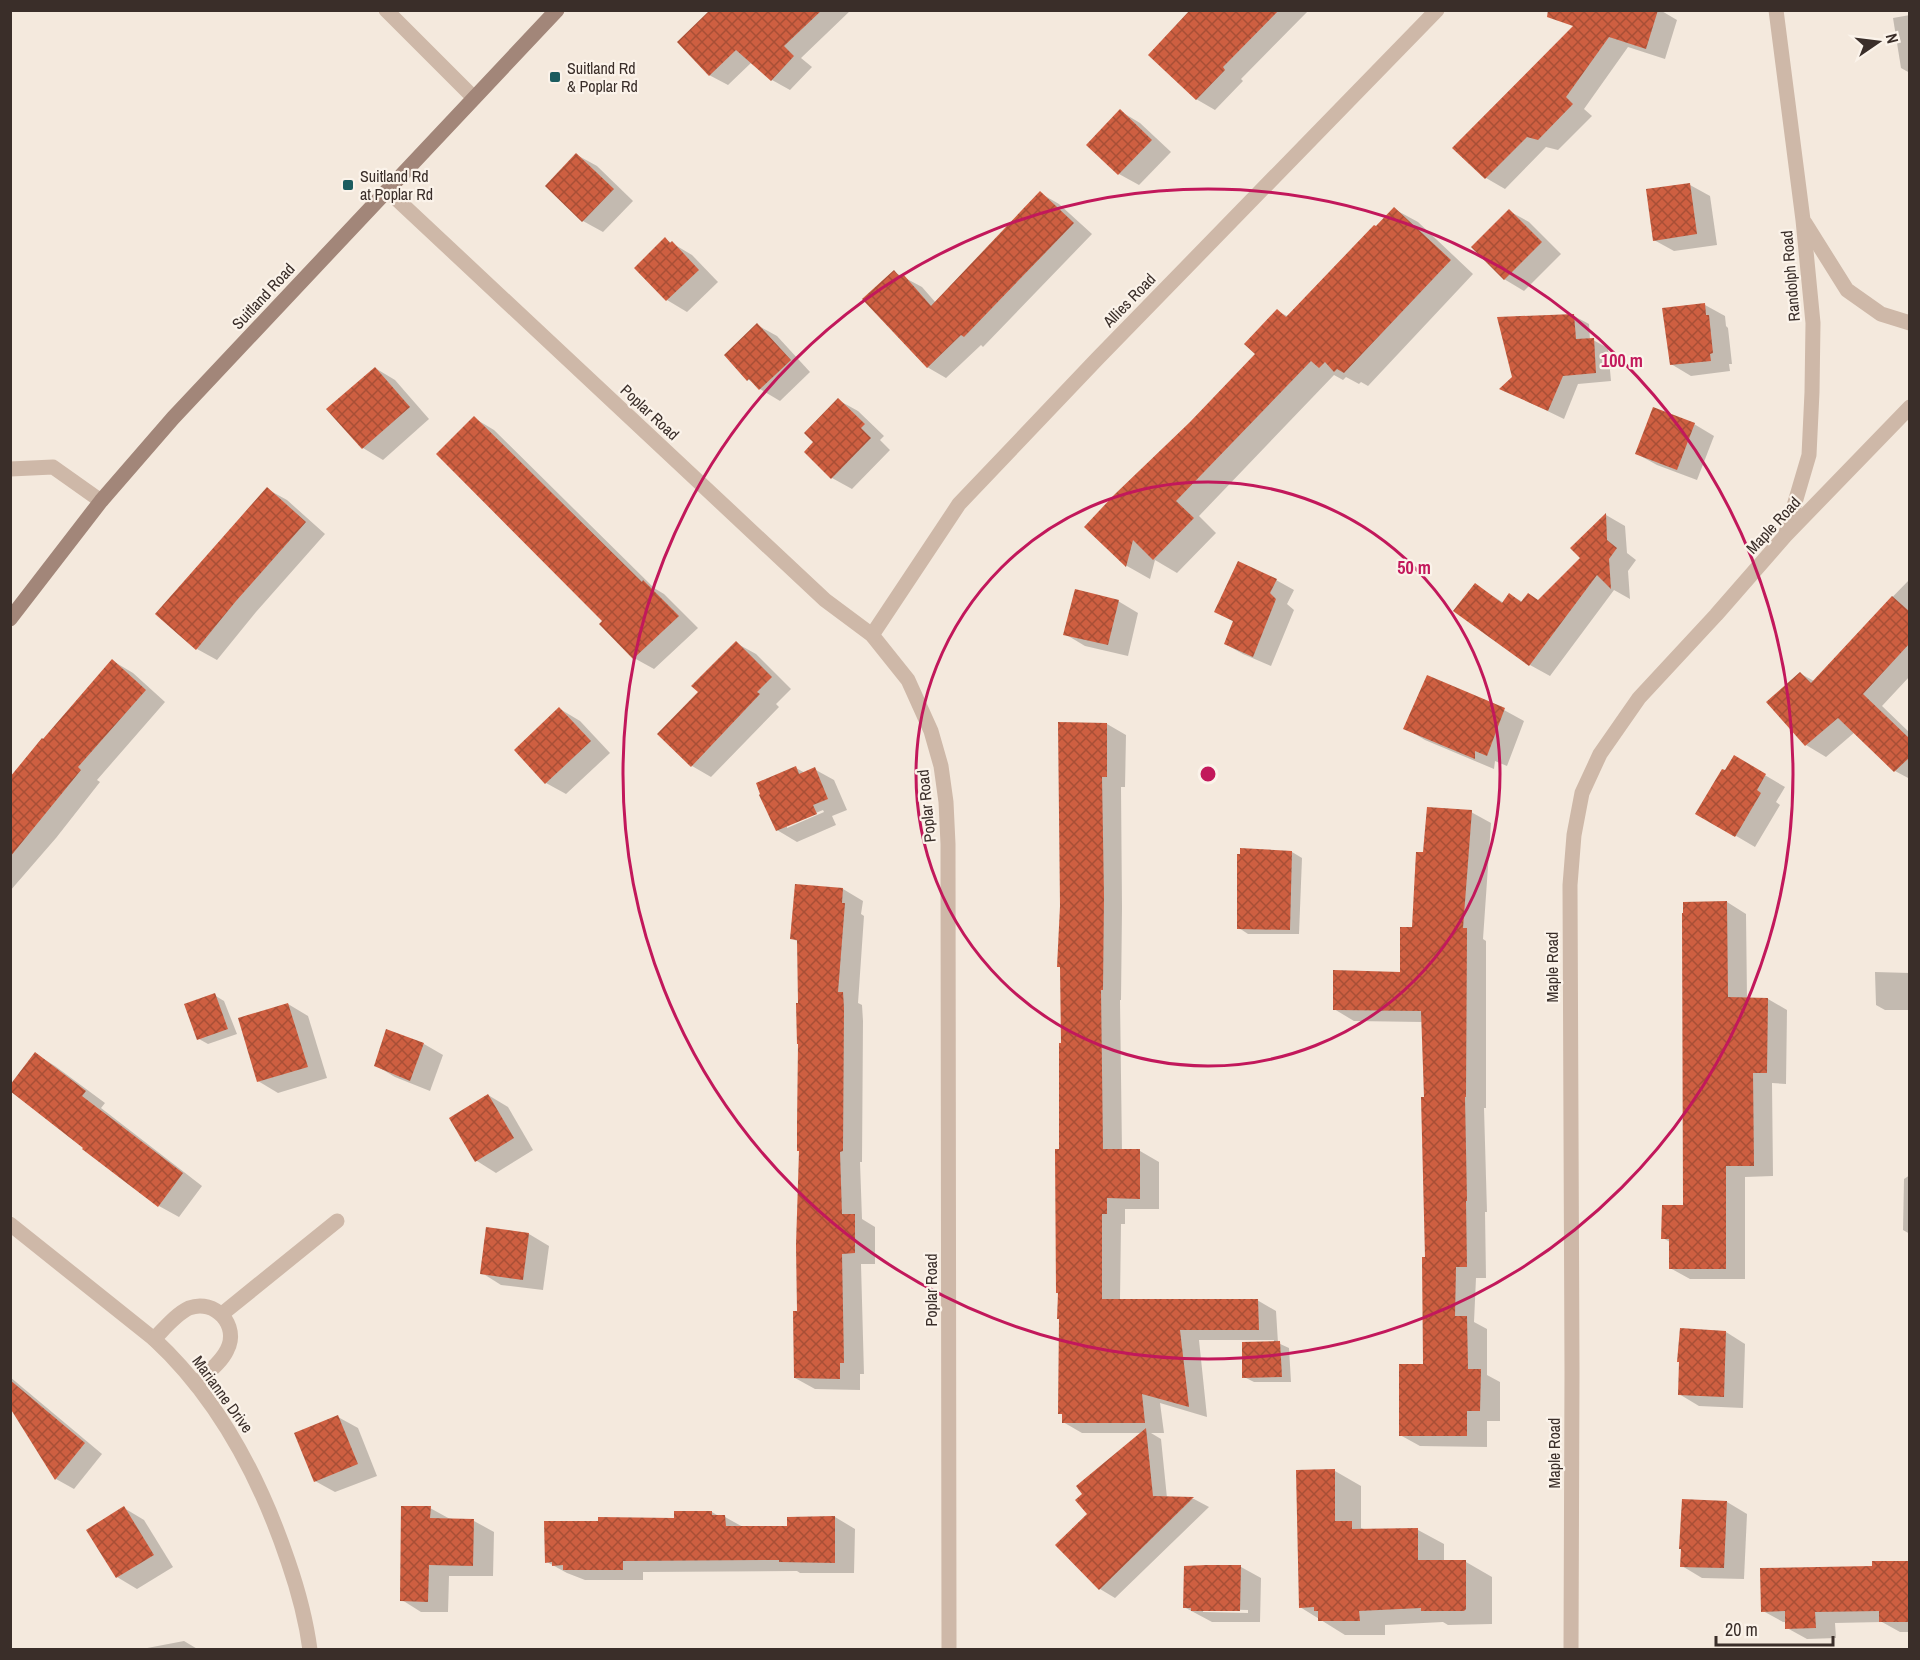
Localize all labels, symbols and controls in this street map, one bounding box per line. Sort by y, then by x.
north arrow [1848,12,1908,72]
text: N [1881,31,1904,46]
place label: Suitland Rd & Poplar Rd [567,57,638,97]
marker: Suitland Rd & Poplar Rd [548,70,562,84]
place label: Suitland Rd at Poplar Rd [360,165,433,205]
marker: Suitland Rd at Poplar Rd [341,178,355,192]
street label: Randolph Road [1775,230,1805,322]
street label: Suitland Road [227,258,299,334]
street label: Allies Road [1097,268,1160,332]
text: 100 m [1601,348,1643,373]
street label: Poplar Road [616,379,684,445]
street label: Maple Road [1741,492,1805,558]
text: 50 m [1397,555,1431,580]
centre of rings [1198,764,1218,784]
street label: Poplar Road [911,769,941,843]
street label: Maple Road [1541,932,1563,1002]
street label: Poplar Road [920,1254,942,1326]
street label: Marianne Drive [188,1351,258,1437]
street label: Maple Road [1543,1418,1565,1488]
scale bar [1716,1609,1833,1647]
text: 20 m [1725,1617,1758,1642]

